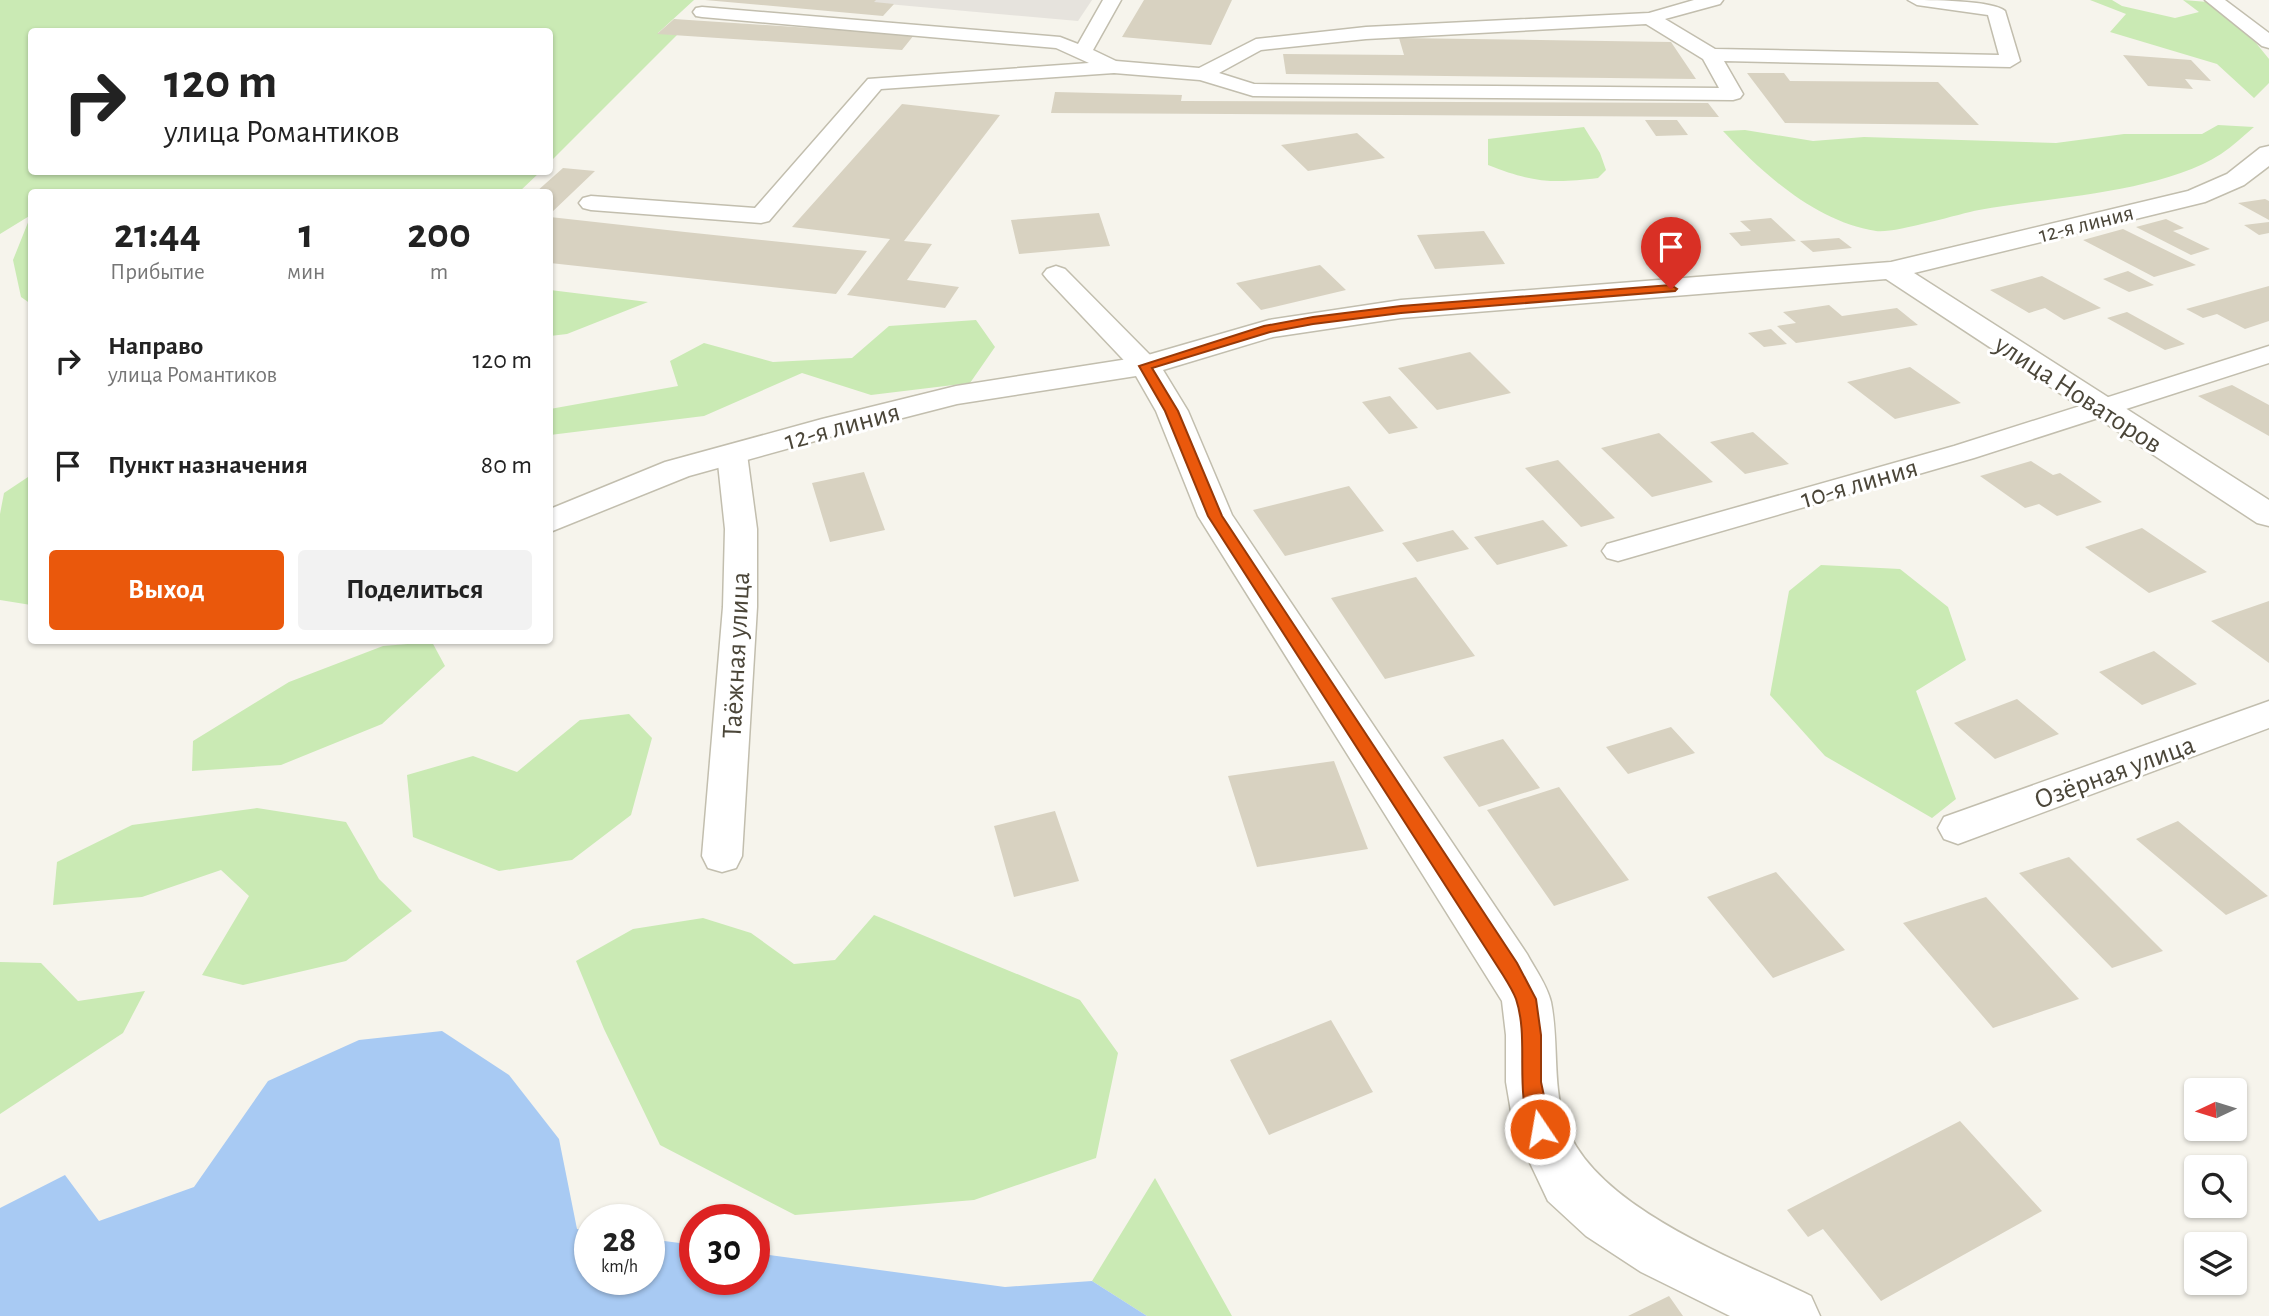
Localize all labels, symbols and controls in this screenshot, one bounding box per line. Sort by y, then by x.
icon: right [49,56,140,147]
text: 120 m [164,58,277,107]
text: улица Романтиков [164,116,400,148]
street label: 12-я линия [2037,202,2136,247]
text: 21:44 [114,213,201,255]
text: 1 [299,213,314,255]
text: 200 [407,213,471,255]
pin [1641,217,1701,289]
icon: arrive [1652,228,1690,266]
text: Прибытие [110,261,205,284]
text: мин [287,261,325,284]
text: m [430,261,448,284]
street label: улица Новаторов [1988,330,2167,459]
text: Направо [108,333,203,359]
icon: right [49,342,87,380]
text: 120 m [472,347,532,373]
text: улица Романтиков [108,364,277,387]
street label: 12-я линия [782,398,903,456]
icon: arrive [49,447,87,485]
text: Пункт назначения [108,452,308,478]
text: 80 m [481,452,532,478]
street label: 10-я линия [1798,454,1921,514]
button: Выход [49,550,284,630]
button: Поделиться [298,550,532,630]
street label: Таёжная улица [719,571,755,739]
street label: Озёрная улица [2031,731,2199,815]
north arrow [2184,1078,2247,1141]
map controls [2184,1078,2247,1295]
position arrow [1503,1092,1577,1166]
button: search [2184,1155,2247,1218]
speed limit sign: 30 [679,1204,770,1295]
text: 28 [603,1223,636,1258]
button: layers [2184,1232,2247,1295]
text: km/h [601,1258,638,1276]

